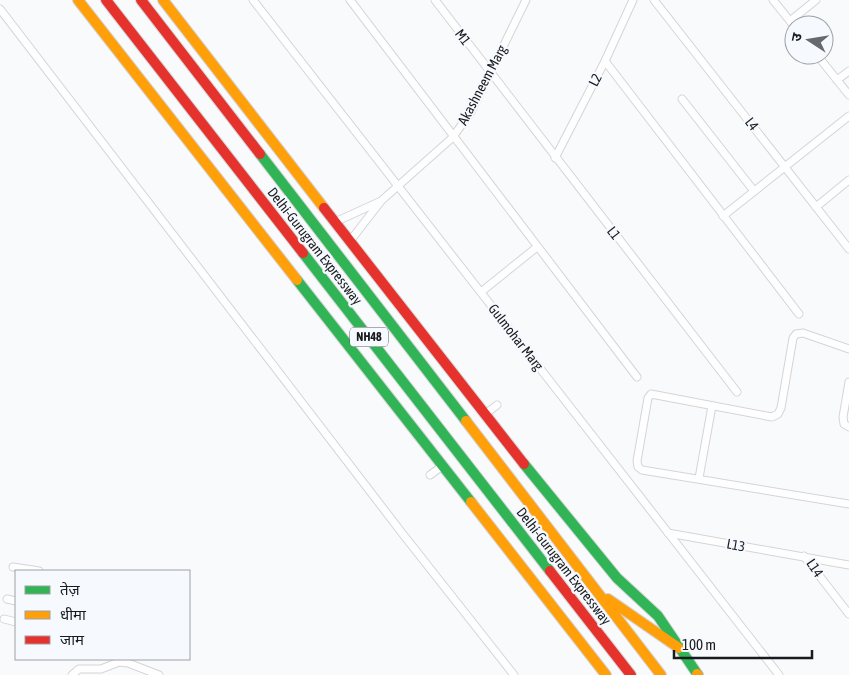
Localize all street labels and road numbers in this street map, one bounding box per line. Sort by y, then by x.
street label: M1 [452,26,474,48]
street label: Akashneem Marg [454,42,510,128]
street label: L2 [585,71,605,89]
street label: L4 [742,114,762,134]
street label: Delhi-Gurugram Expressway [264,184,366,308]
street label: L1 [604,223,624,243]
street label: Gulmohar Marg [485,301,547,373]
road number: NH48 [350,328,388,347]
street label: Delhi-Gurugram Expressway [513,504,615,628]
street label: L13 [725,536,747,554]
street label: L14 [803,556,827,581]

